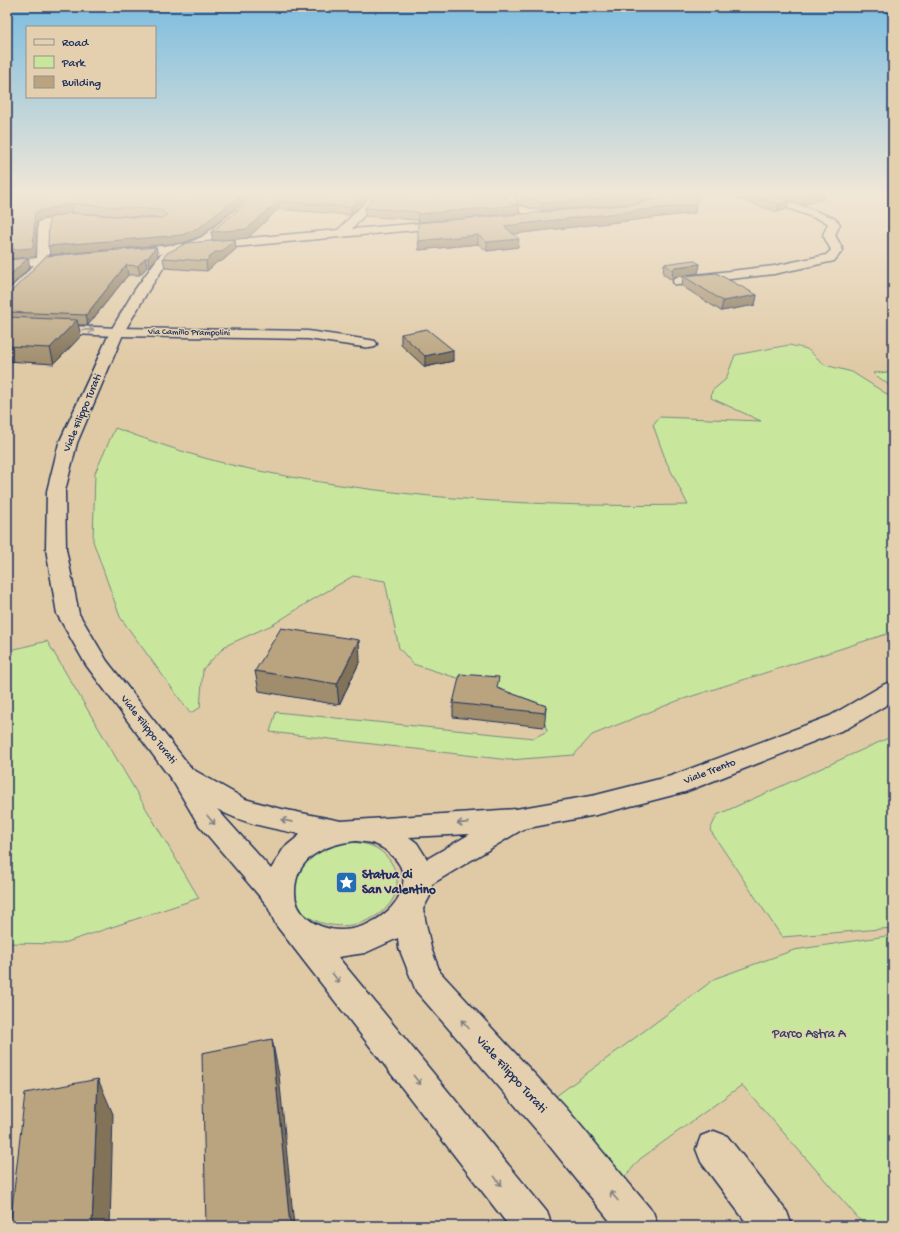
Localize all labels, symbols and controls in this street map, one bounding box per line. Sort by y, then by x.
legend [26,26,156,98]
text: Road [62,37,89,51]
text: Park [61,57,87,71]
text: Building [61,77,101,91]
one-way arrow [81,327,94,334]
street label: Via Camillo Prampolini [147,327,230,339]
street label: Viale Filippo Turati [61,372,105,455]
street label: Viale Filippo Turati [117,693,178,767]
street label: Viale Trento [681,757,738,788]
one-way arrow [207,815,216,826]
one-way arrow [281,817,294,825]
one-way arrow [457,820,470,827]
place label: Statua di San Valentino [362,868,436,898]
place icon: Statua di San Valentino [333,869,359,895]
one-way arrow [331,972,340,983]
one-way arrow [461,1018,470,1029]
park label: Parco Astra A [771,1027,847,1042]
street label: Viale Filippo Turati [472,1033,550,1117]
one-way arrow [412,1074,421,1085]
one-way arrow [493,1176,502,1187]
one-way arrow [610,1191,619,1201]

